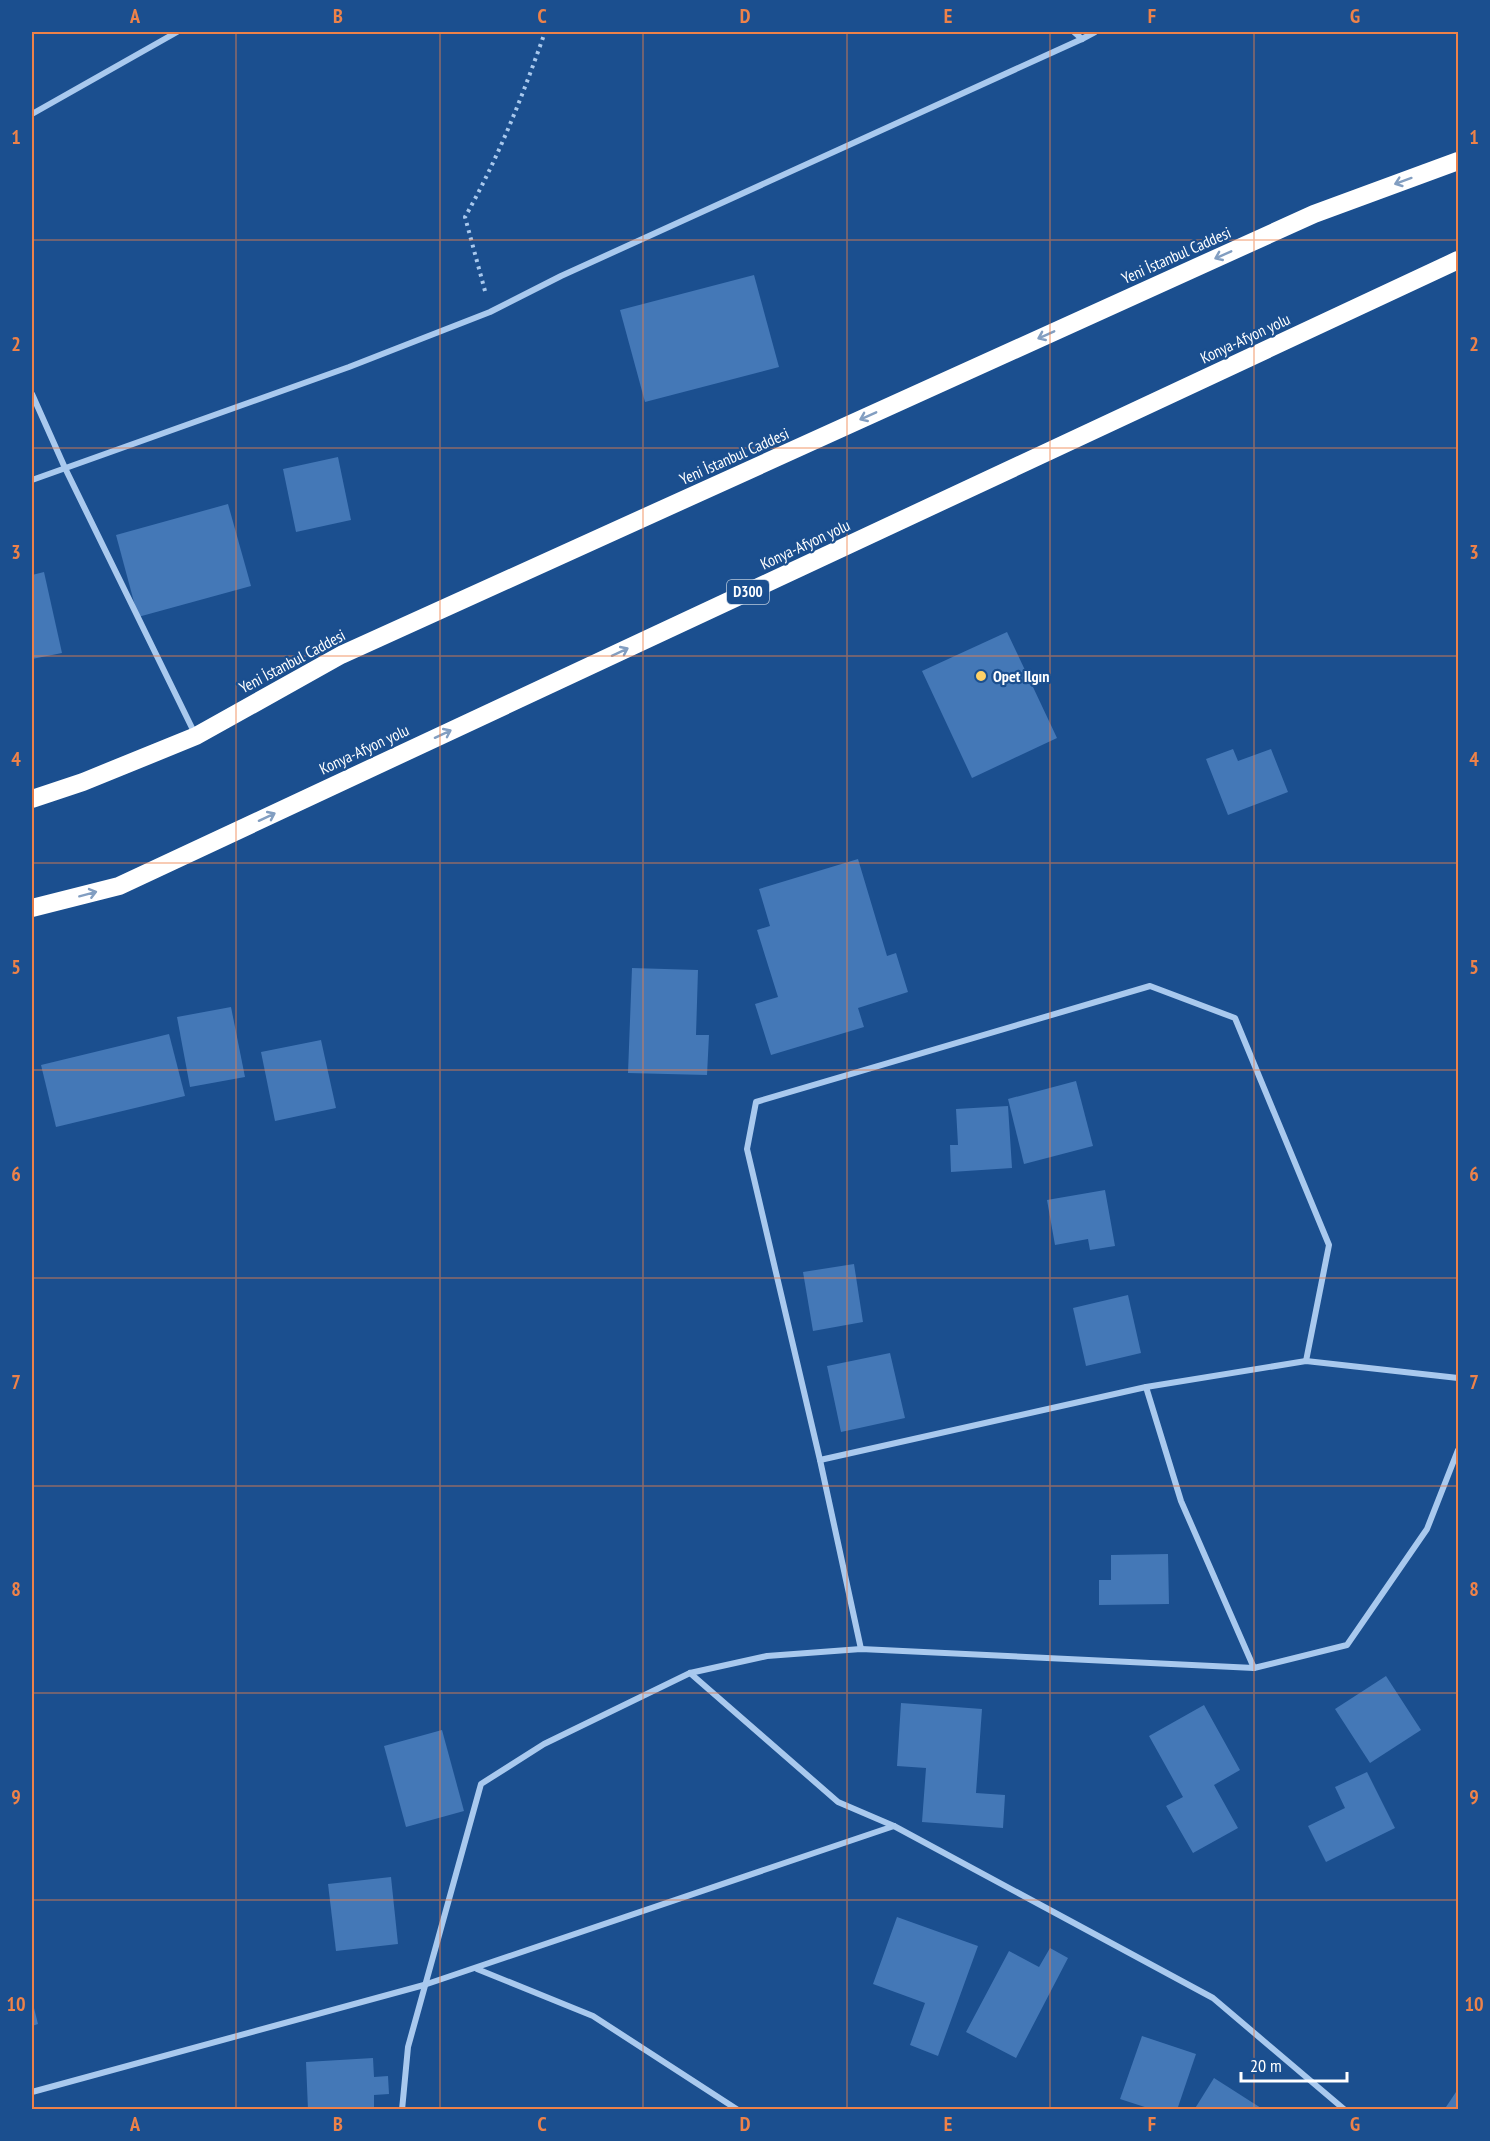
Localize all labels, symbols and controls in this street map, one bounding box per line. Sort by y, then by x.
text: A [129,3,141,29]
text: B [333,3,343,29]
text: C [537,3,547,29]
text: D [740,3,751,29]
text: E [944,3,952,29]
text: F [1148,3,1156,29]
text: G [1350,3,1360,29]
text: 1 [11,124,21,150]
text: 1 [1469,124,1479,150]
one-way arrow [1395,177,1413,188]
street label: Yeni İstanbul Caddesi [1118,222,1234,288]
one-way arrow [1215,250,1233,261]
street label: Konya-Afyon yolu [1197,308,1293,368]
one-way arrow [1037,330,1055,342]
text: 2 [11,331,21,357]
text: 2 [1469,331,1479,357]
one-way arrow [859,411,878,422]
street label: Yeni İstanbul Caddesi [676,423,792,489]
street label: Konya-Afyon yolu [757,514,853,574]
text: 3 [11,539,21,565]
text: 3 [1469,539,1479,565]
road number: D300 [727,580,769,604]
street label: Yeni İstanbul Caddesi [235,625,349,697]
one-way arrow [611,645,629,657]
place label: Opet Ilgın [993,666,1049,686]
marker: Opet Ilgın [974,669,988,683]
street label: Konya-Afyon yolu [316,719,412,779]
one-way arrow [434,728,452,740]
text: 4 [11,746,21,772]
text: 4 [1469,746,1479,772]
one-way arrow [257,810,275,822]
one-way arrow [78,887,97,899]
text: 5 [11,954,21,980]
text: 5 [1469,954,1479,980]
text: 6 [11,1161,21,1187]
text: 6 [1469,1161,1479,1187]
text: 7 [11,1369,21,1395]
text: 7 [1469,1369,1479,1395]
text: 8 [11,1576,21,1602]
text: 8 [1469,1576,1479,1602]
text: 9 [11,1784,21,1810]
text: 9 [1469,1784,1479,1810]
text: 10 [6,1991,26,2017]
text: 10 [1464,1991,1484,2017]
scale bar [1241,2045,1348,2083]
text: 20 m [1250,2054,1282,2077]
text: A [129,2111,141,2137]
text: B [333,2111,343,2137]
text: C [537,2111,547,2137]
text: D [740,2111,751,2137]
text: E [944,2111,952,2137]
text: F [1148,2111,1156,2137]
text: G [1350,2111,1360,2137]

